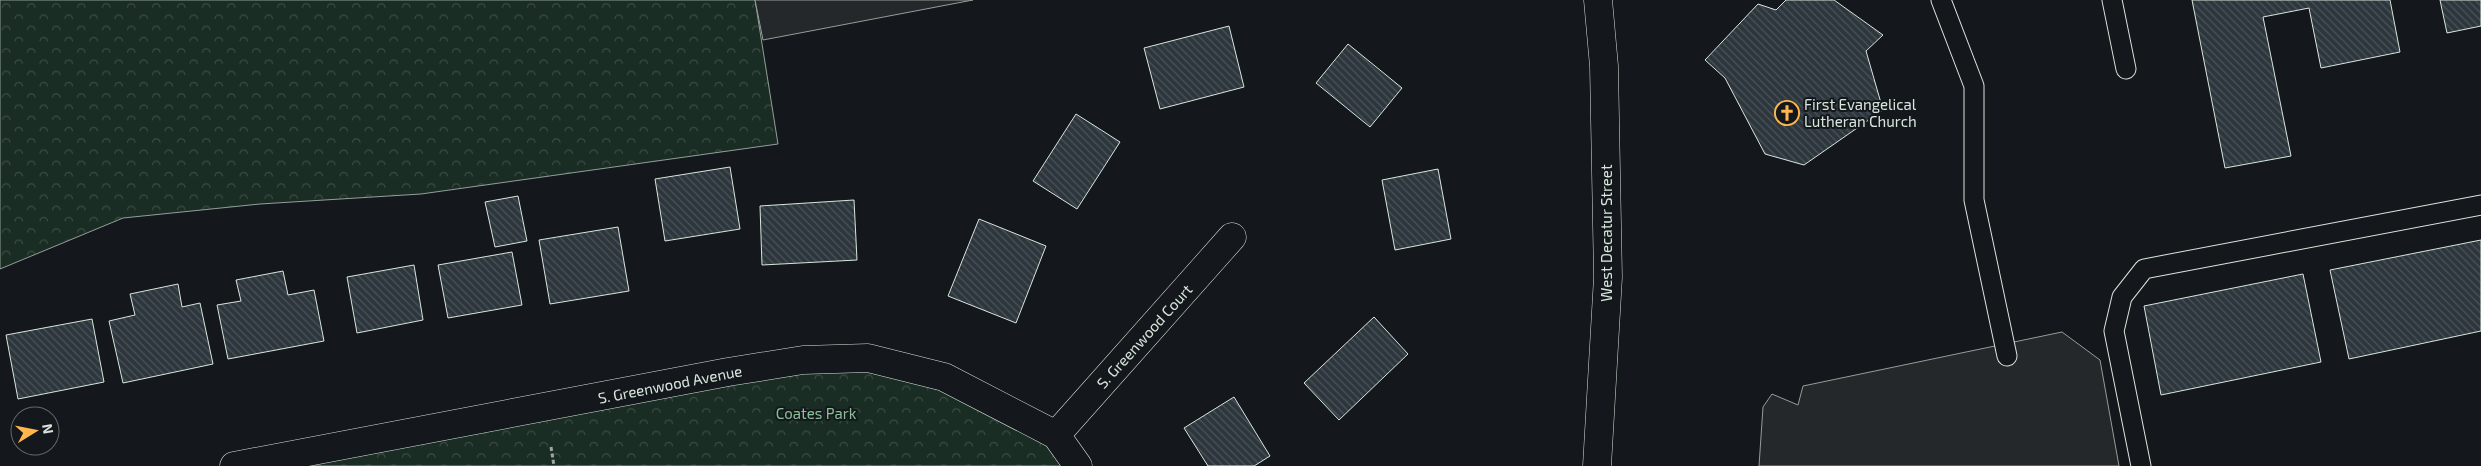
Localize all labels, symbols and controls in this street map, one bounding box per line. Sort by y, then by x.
place label: First Evangelical Lutheran Church [1804,95,1917,130]
church icon: First Evangelical Lutheran Church [1774,100,1800,126]
street label: West Decatur Street [1597,164,1615,302]
street label: S. Greenwood Court [1093,280,1196,392]
street label: S. Greenwood Avenue [596,361,744,407]
park label: Coates Park [776,404,857,422]
north arrow [10,406,60,456]
text: N [39,422,58,435]

